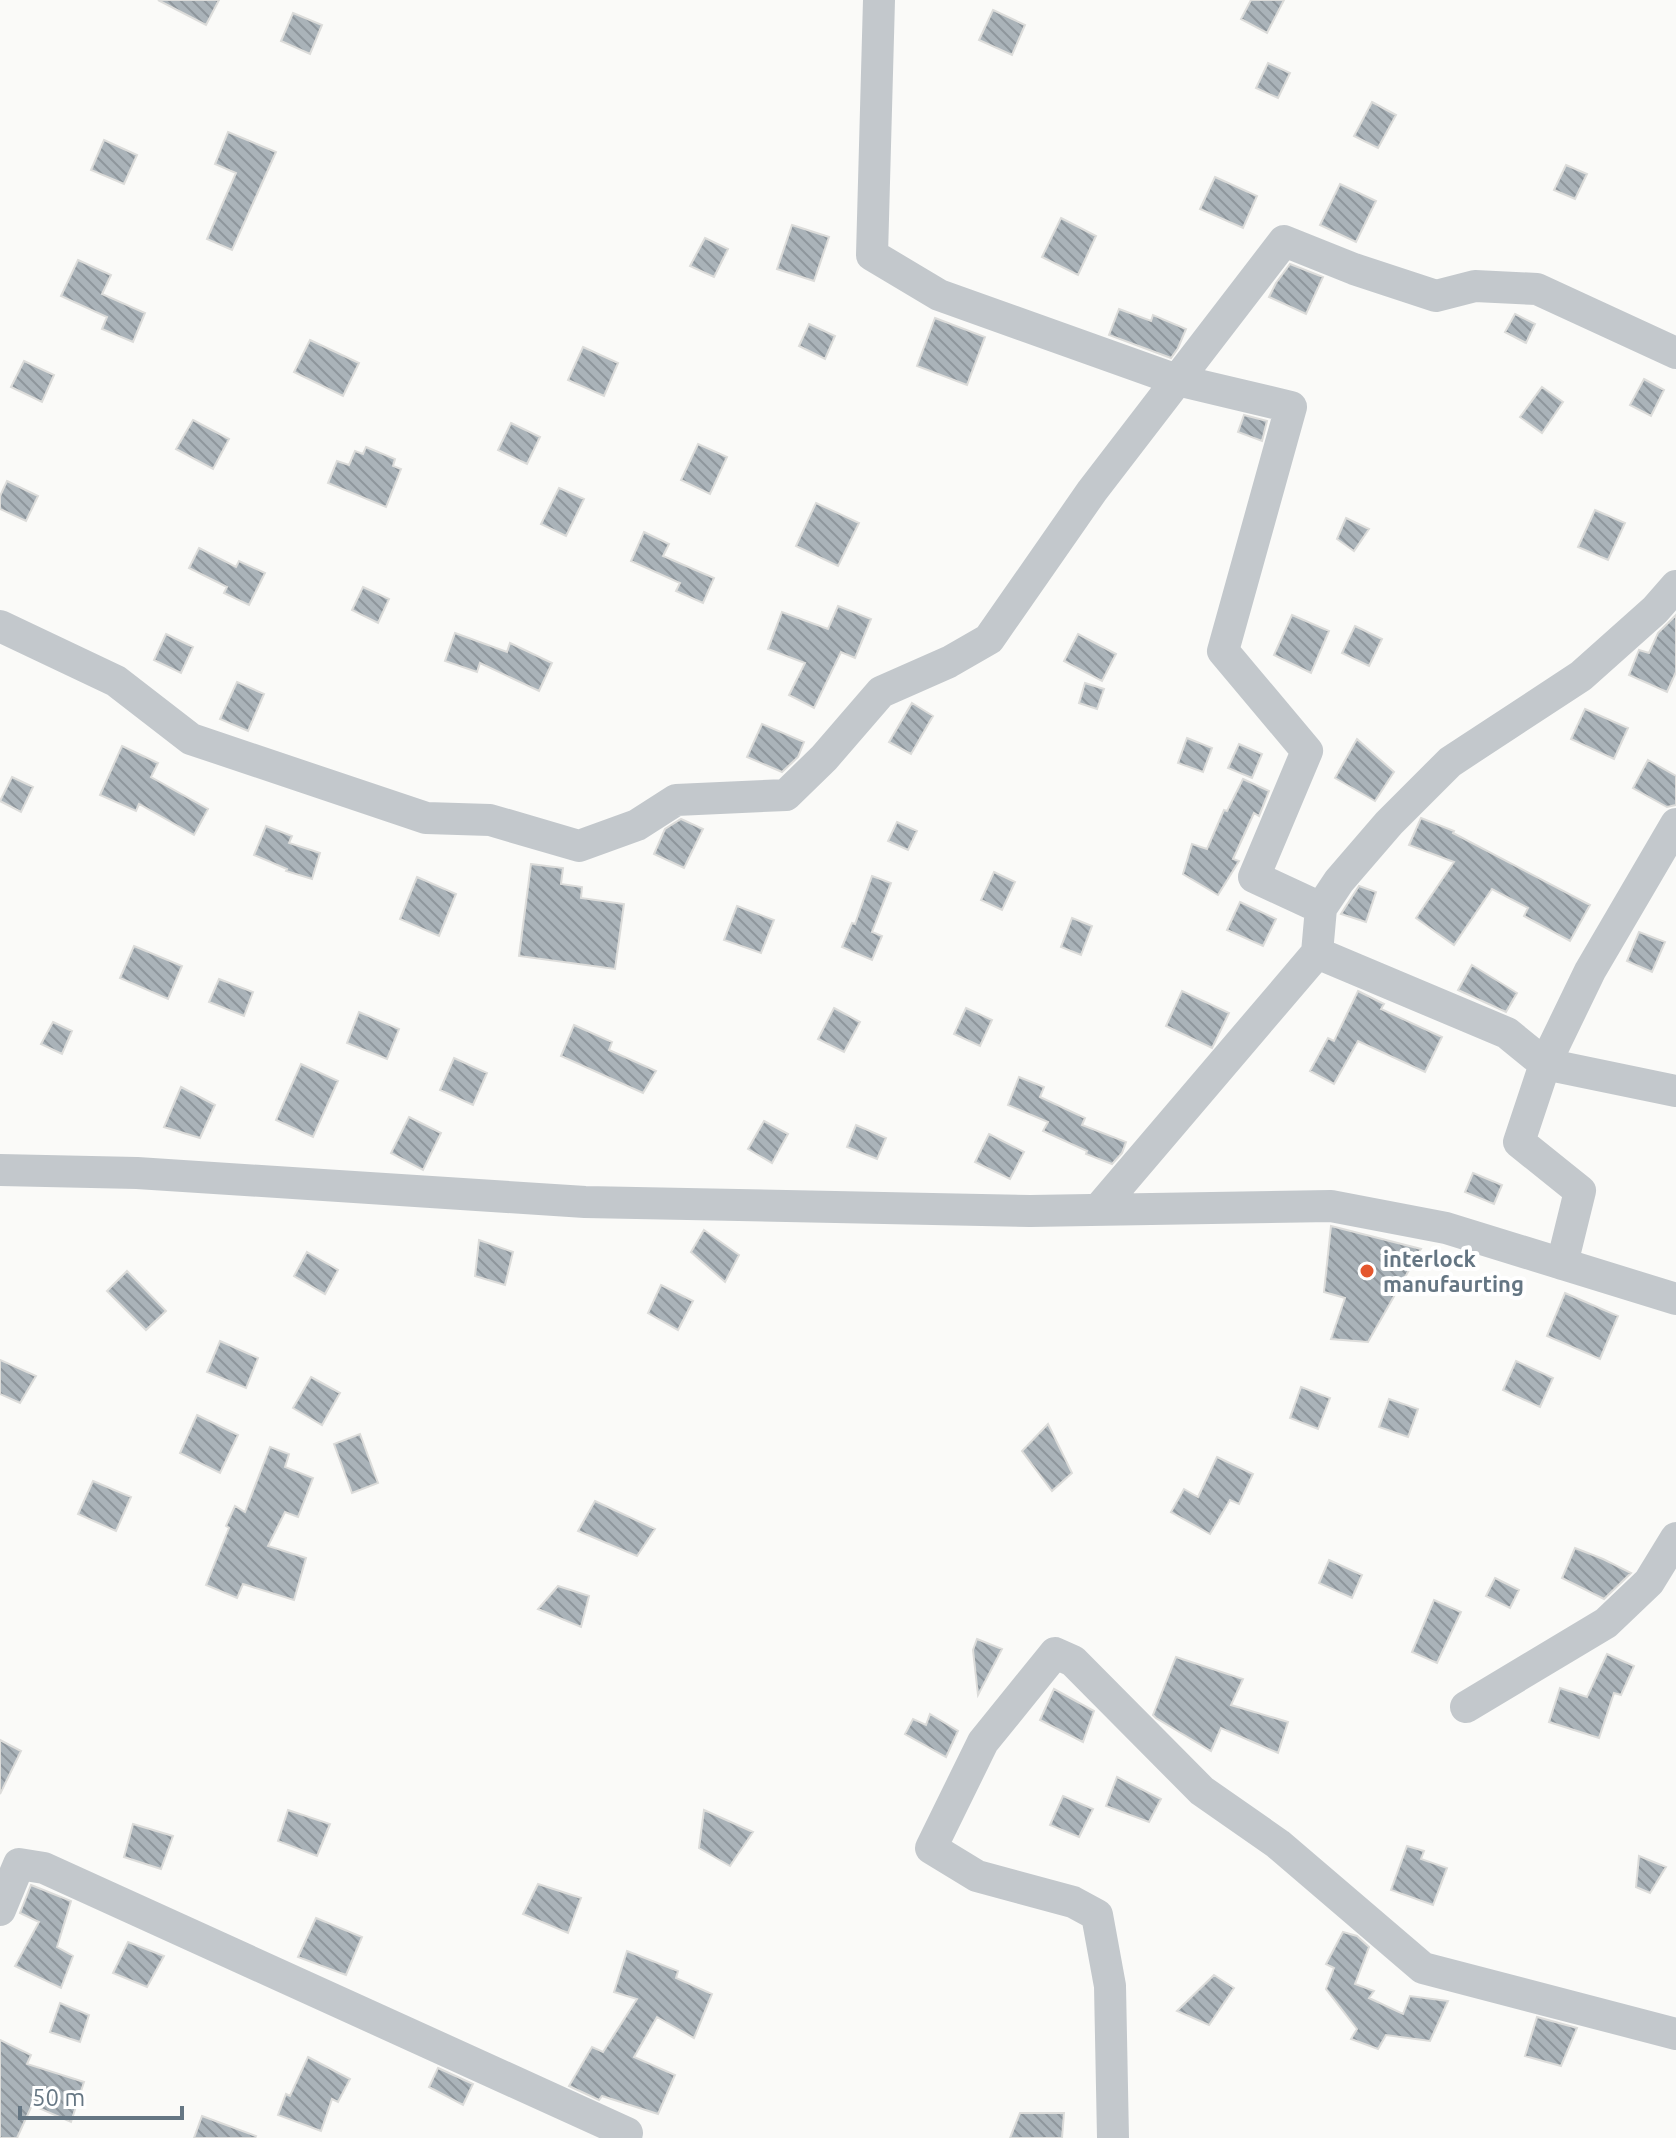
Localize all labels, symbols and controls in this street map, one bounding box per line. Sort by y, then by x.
place label: interlock manufaurting [1383,1246,1524,1296]
marker: interlock manufaurting [1358,1262,1376,1280]
scale bar [20,2070,182,2120]
text: 50 m [32,2084,85,2111]

